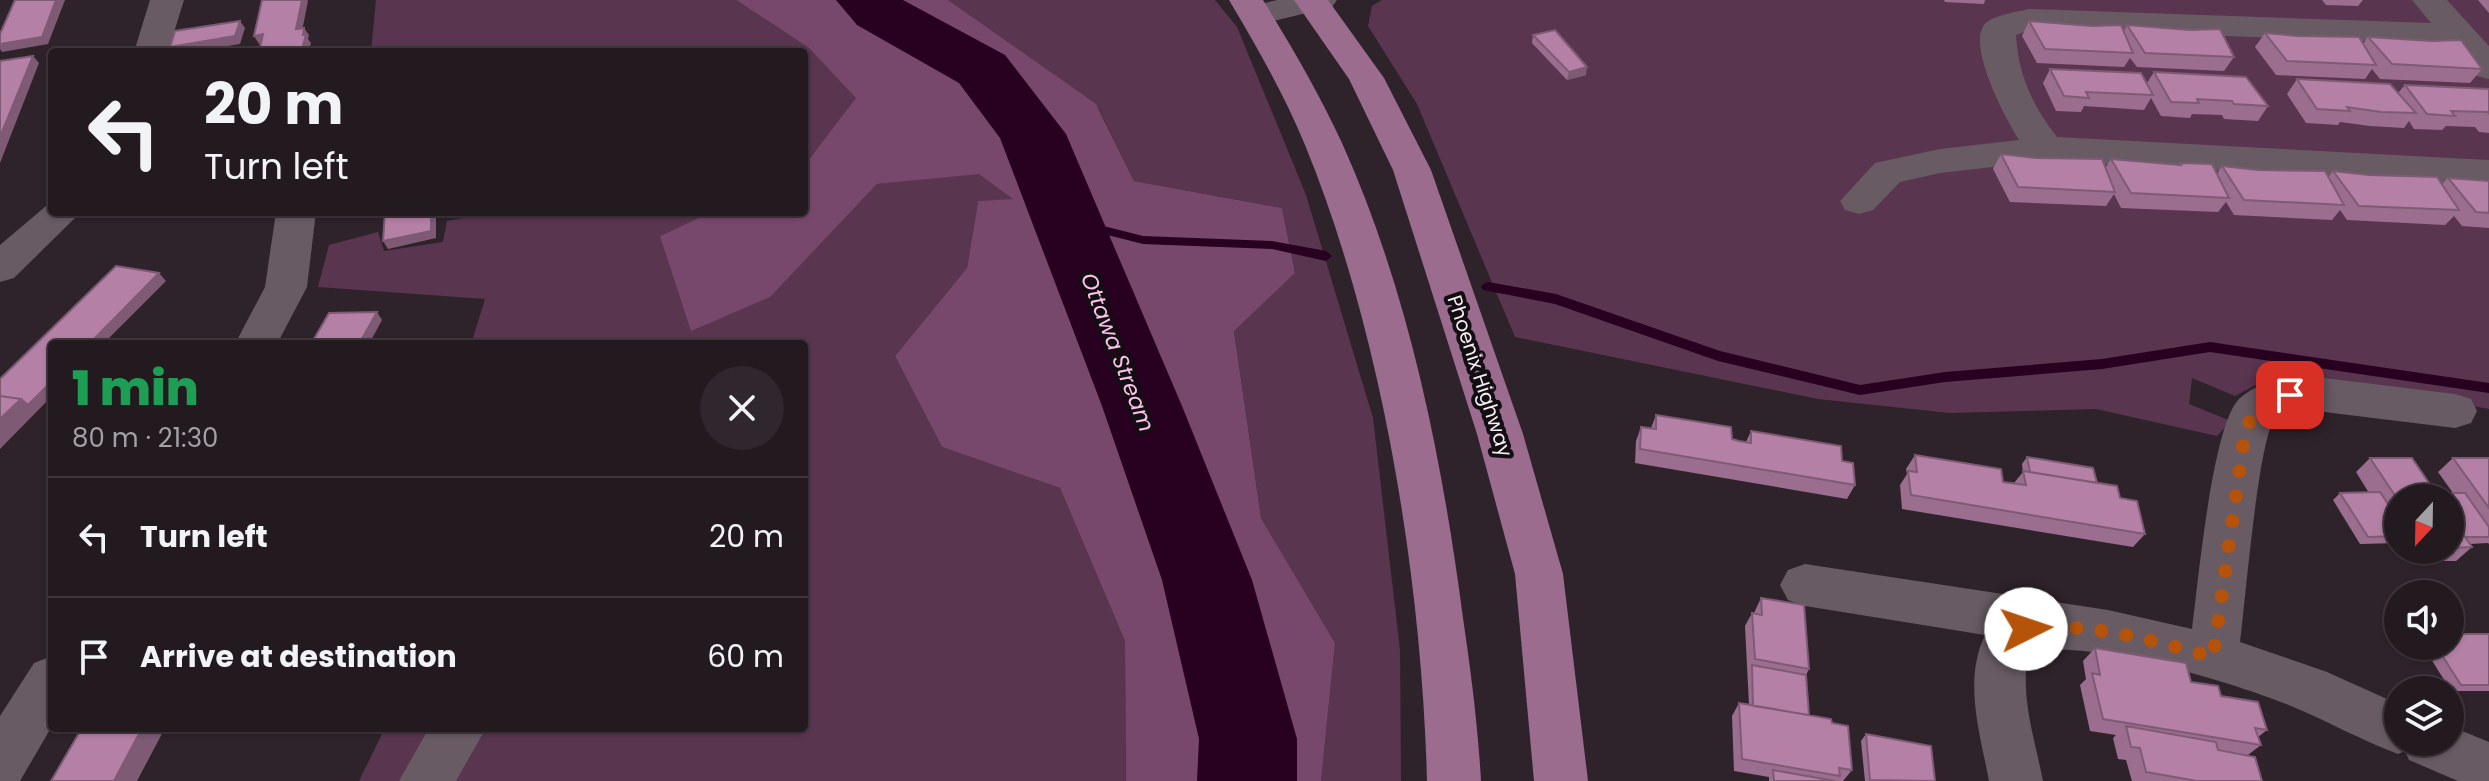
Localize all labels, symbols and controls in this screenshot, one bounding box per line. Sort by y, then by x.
text: 20 m [204,65,344,144]
icon: left [72,80,176,184]
text: Turn left [204,141,349,192]
water label: Ottawa Stream [1073,268,1162,436]
street label: Phoenix Highway [1441,292,1519,460]
text: 1 min [72,355,199,422]
pin [2256,361,2324,429]
button: close [700,366,784,450]
icon: arrive [2268,373,2312,417]
text: 80 m · 21:30 [72,420,218,456]
north arrow [2384,484,2464,564]
map controls [2384,484,2464,756]
icon: left [72,515,116,559]
text: Turn left [140,515,268,558]
text: 20 m [709,515,784,558]
button: sound [2384,580,2464,660]
position arrow [1984,587,2068,671]
icon: arrive [72,635,116,679]
text: Arrive at destination [140,635,457,678]
text: 60 m [707,635,784,678]
button: layers [2384,676,2464,756]

